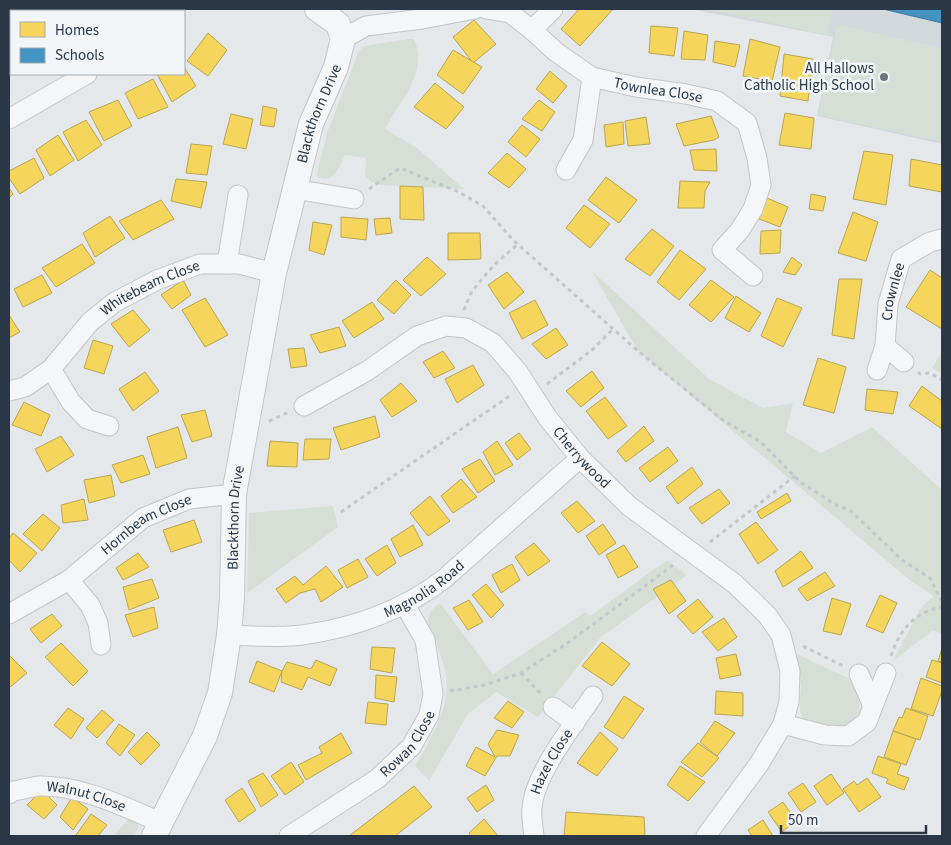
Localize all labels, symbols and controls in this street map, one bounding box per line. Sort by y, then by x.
legend [10,10,185,75]
text: Homes [55,20,99,41]
text: Schools [55,45,104,66]
place label: All Hallows Catholic High School [744,58,874,96]
street label: Blackthorn Drive [292,61,347,166]
marker: All Hallows Catholic High School [878,71,890,83]
street label: Townlea Close [611,72,705,108]
street label: Whitebeam Close [96,255,203,321]
street label: Crownlee [877,260,910,321]
street label: Cherrywood [548,422,615,493]
street label: Blackthorn Drive [223,464,250,570]
street label: Hornbeam Close [96,489,195,560]
street label: Magnolia Road [380,556,469,623]
street label: Rowan Close [375,709,441,782]
street label: Hazel Close [525,725,578,797]
street label: Walnut Close [46,776,129,817]
scale bar [781,802,926,834]
text: 50 m [788,810,818,831]

